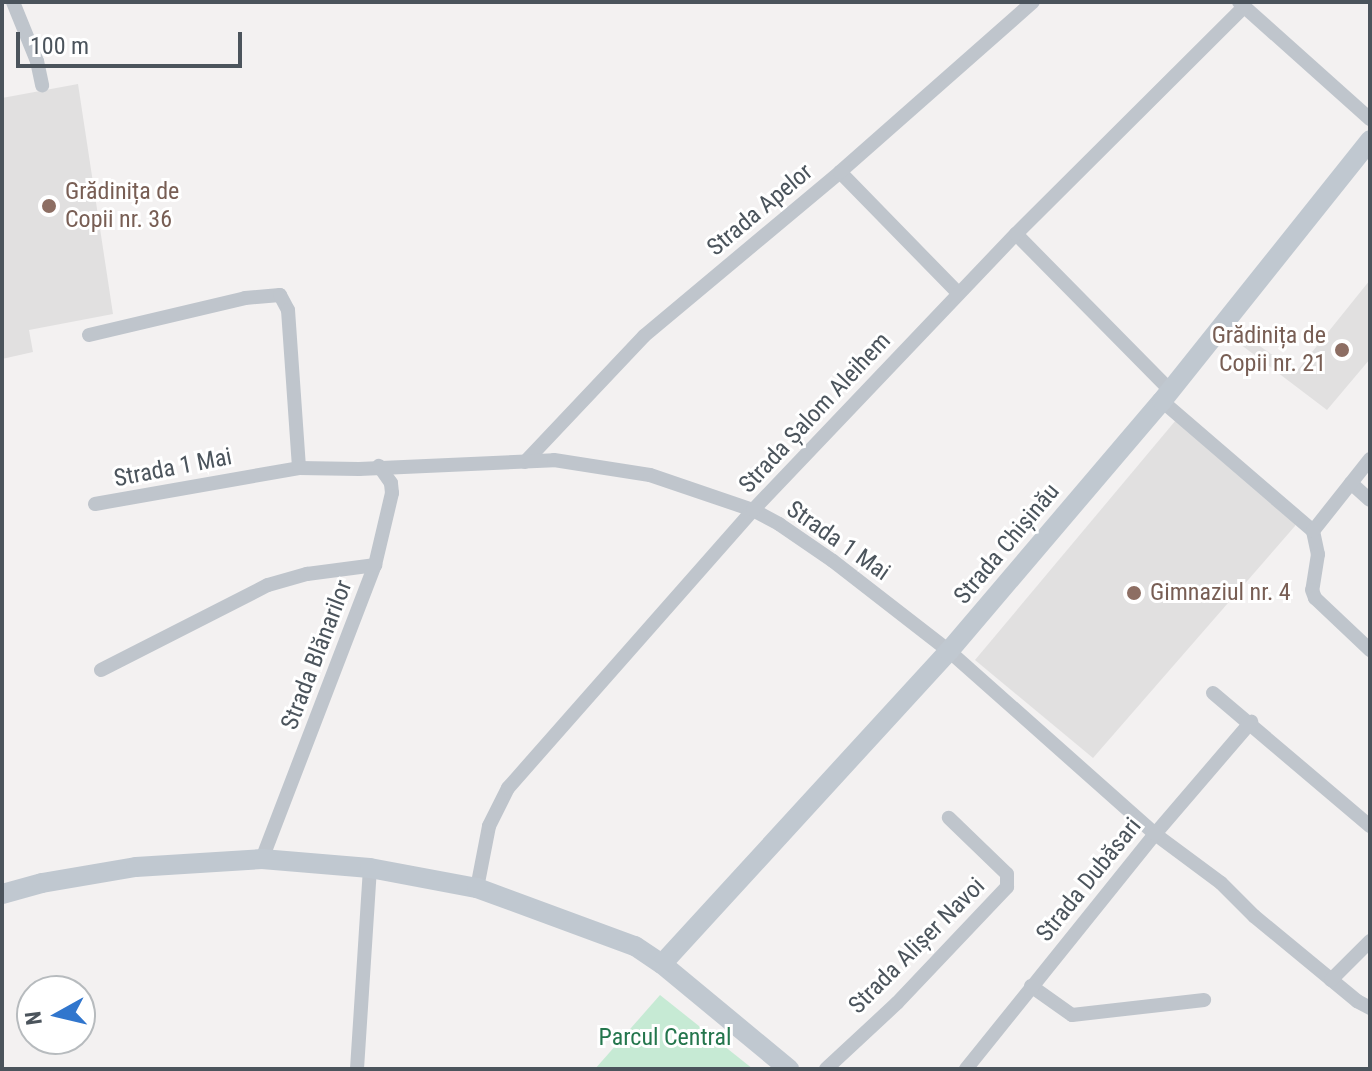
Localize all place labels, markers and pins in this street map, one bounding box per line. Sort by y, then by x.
place label: Grădinița de Copii nr. 36 [65,178,179,234]
marker: Grădinița de Copii nr. 36 [40,197,58,215]
place label: Grădinița de Copii nr. 21 [1212,322,1326,378]
marker: Grădinița de Copii nr. 21 [1333,341,1351,359]
place label: Gimnaziul nr. 4 [1150,579,1291,607]
marker: Gimnaziul nr. 4 [1125,584,1143,602]

